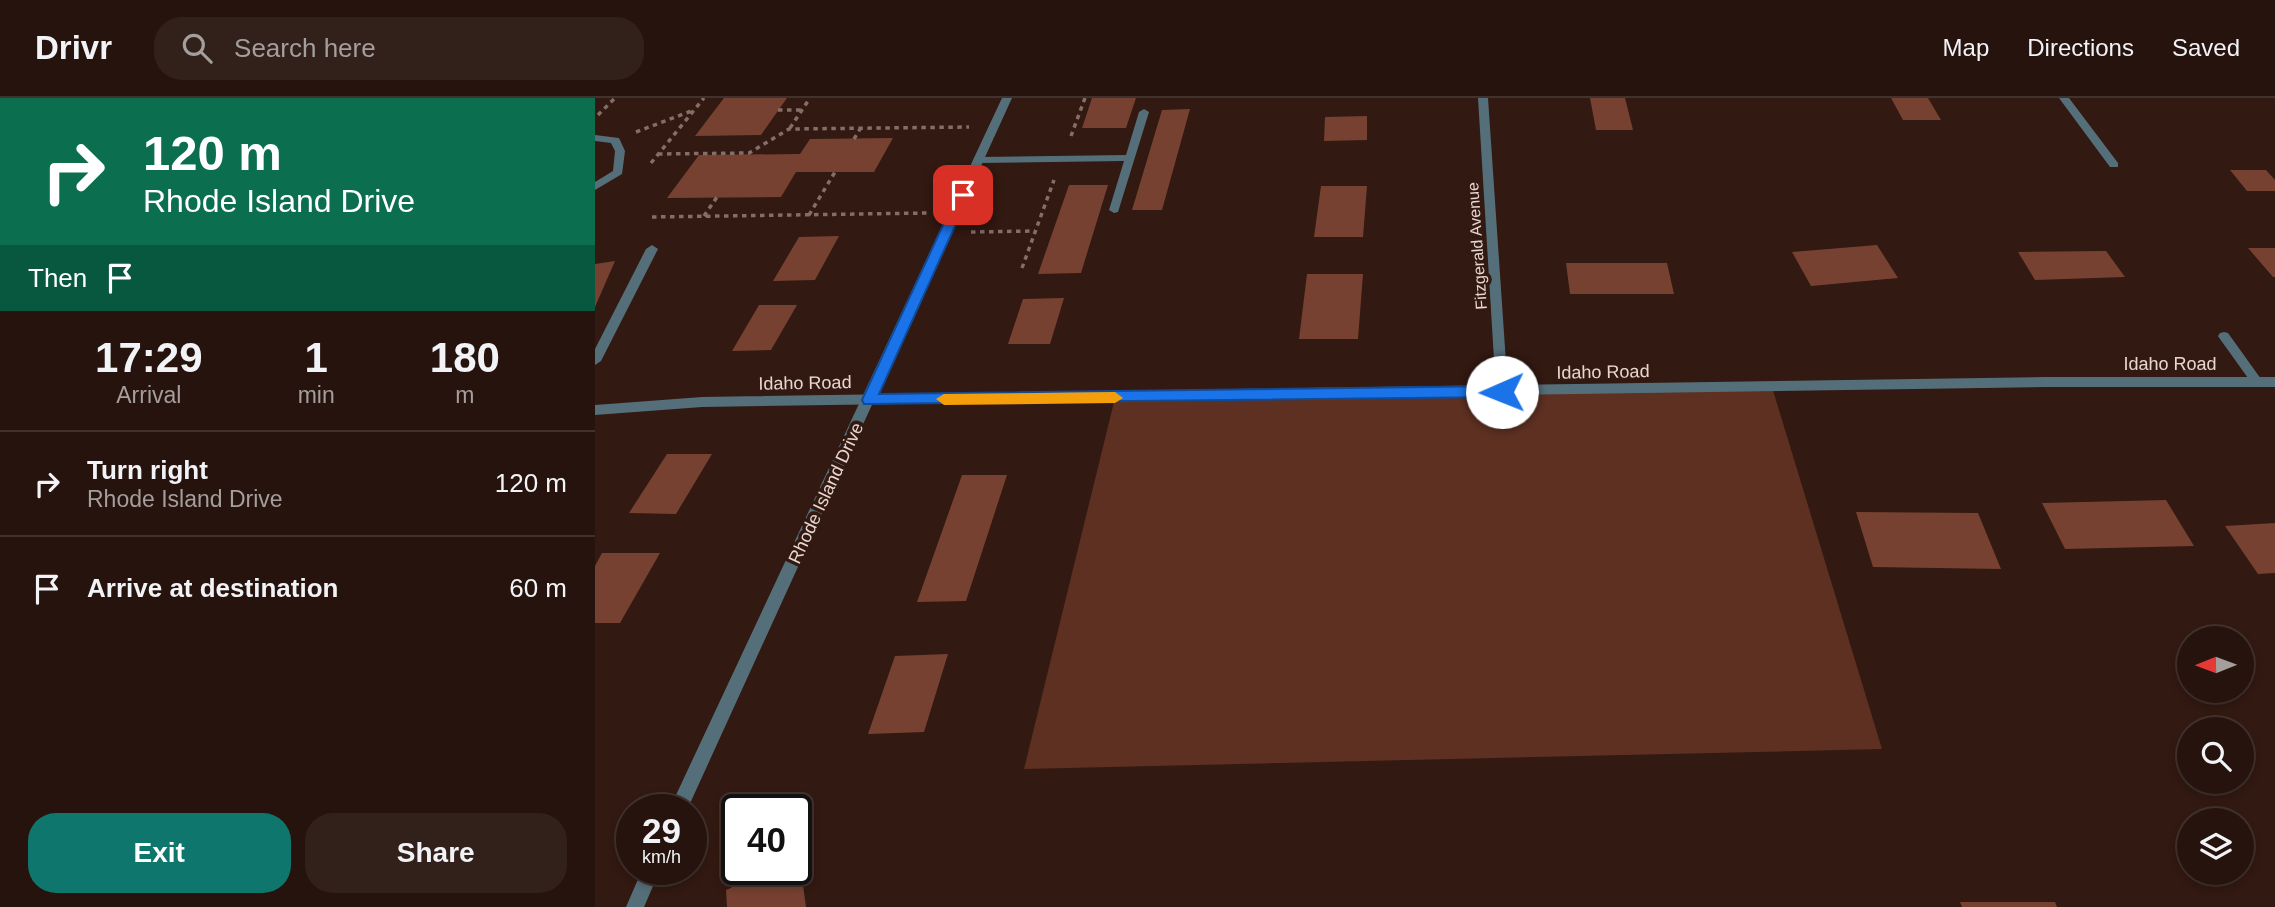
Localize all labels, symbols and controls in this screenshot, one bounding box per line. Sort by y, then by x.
search box [154,17,644,80]
text: Drivr [35,29,112,66]
icon: search [178,29,216,67]
text: Search here [234,33,376,63]
text: Map [1943,34,1989,61]
text: Directions [2027,34,2134,61]
text: Saved [2172,34,2240,61]
icon: right [28,126,119,217]
text: 120 m [143,126,282,180]
pin [933,165,993,225]
icon: arrive [944,176,982,214]
street label: Fitzgerald Avenue [1464,182,1490,310]
text: Rhode Island Drive [143,183,415,219]
icon: arrive [101,259,139,297]
text: Then [28,263,87,293]
text: 17:29 [95,334,203,381]
text: 1 [304,334,328,381]
text: 180 [430,334,500,381]
street label: Idaho Road [2123,354,2217,374]
position arrow [1465,355,1539,429]
street label: Idaho Road [1556,361,1650,383]
street label: Idaho Road [758,372,852,394]
text: Arrival [116,382,181,408]
text: min [298,382,335,408]
text: m [455,382,474,408]
street label: Rhode Island Drive [785,419,867,567]
text: Turn right [87,455,208,485]
icon: right [28,465,66,503]
text: 120 m [495,468,567,498]
text: Rhode Island Drive [87,486,283,512]
icon: arrive [28,570,66,608]
text: Arrive at destination [87,573,338,603]
text: 60 m [509,573,567,603]
north arrow [2177,626,2254,704]
map controls [2177,626,2254,885]
button: search [2177,717,2254,794]
speed limit sign: 40 [721,794,812,885]
button: layers [2177,808,2254,885]
text: 29 [642,811,681,850]
button: Exit [28,813,291,893]
button: Share [305,813,567,893]
text: km/h [642,847,681,867]

